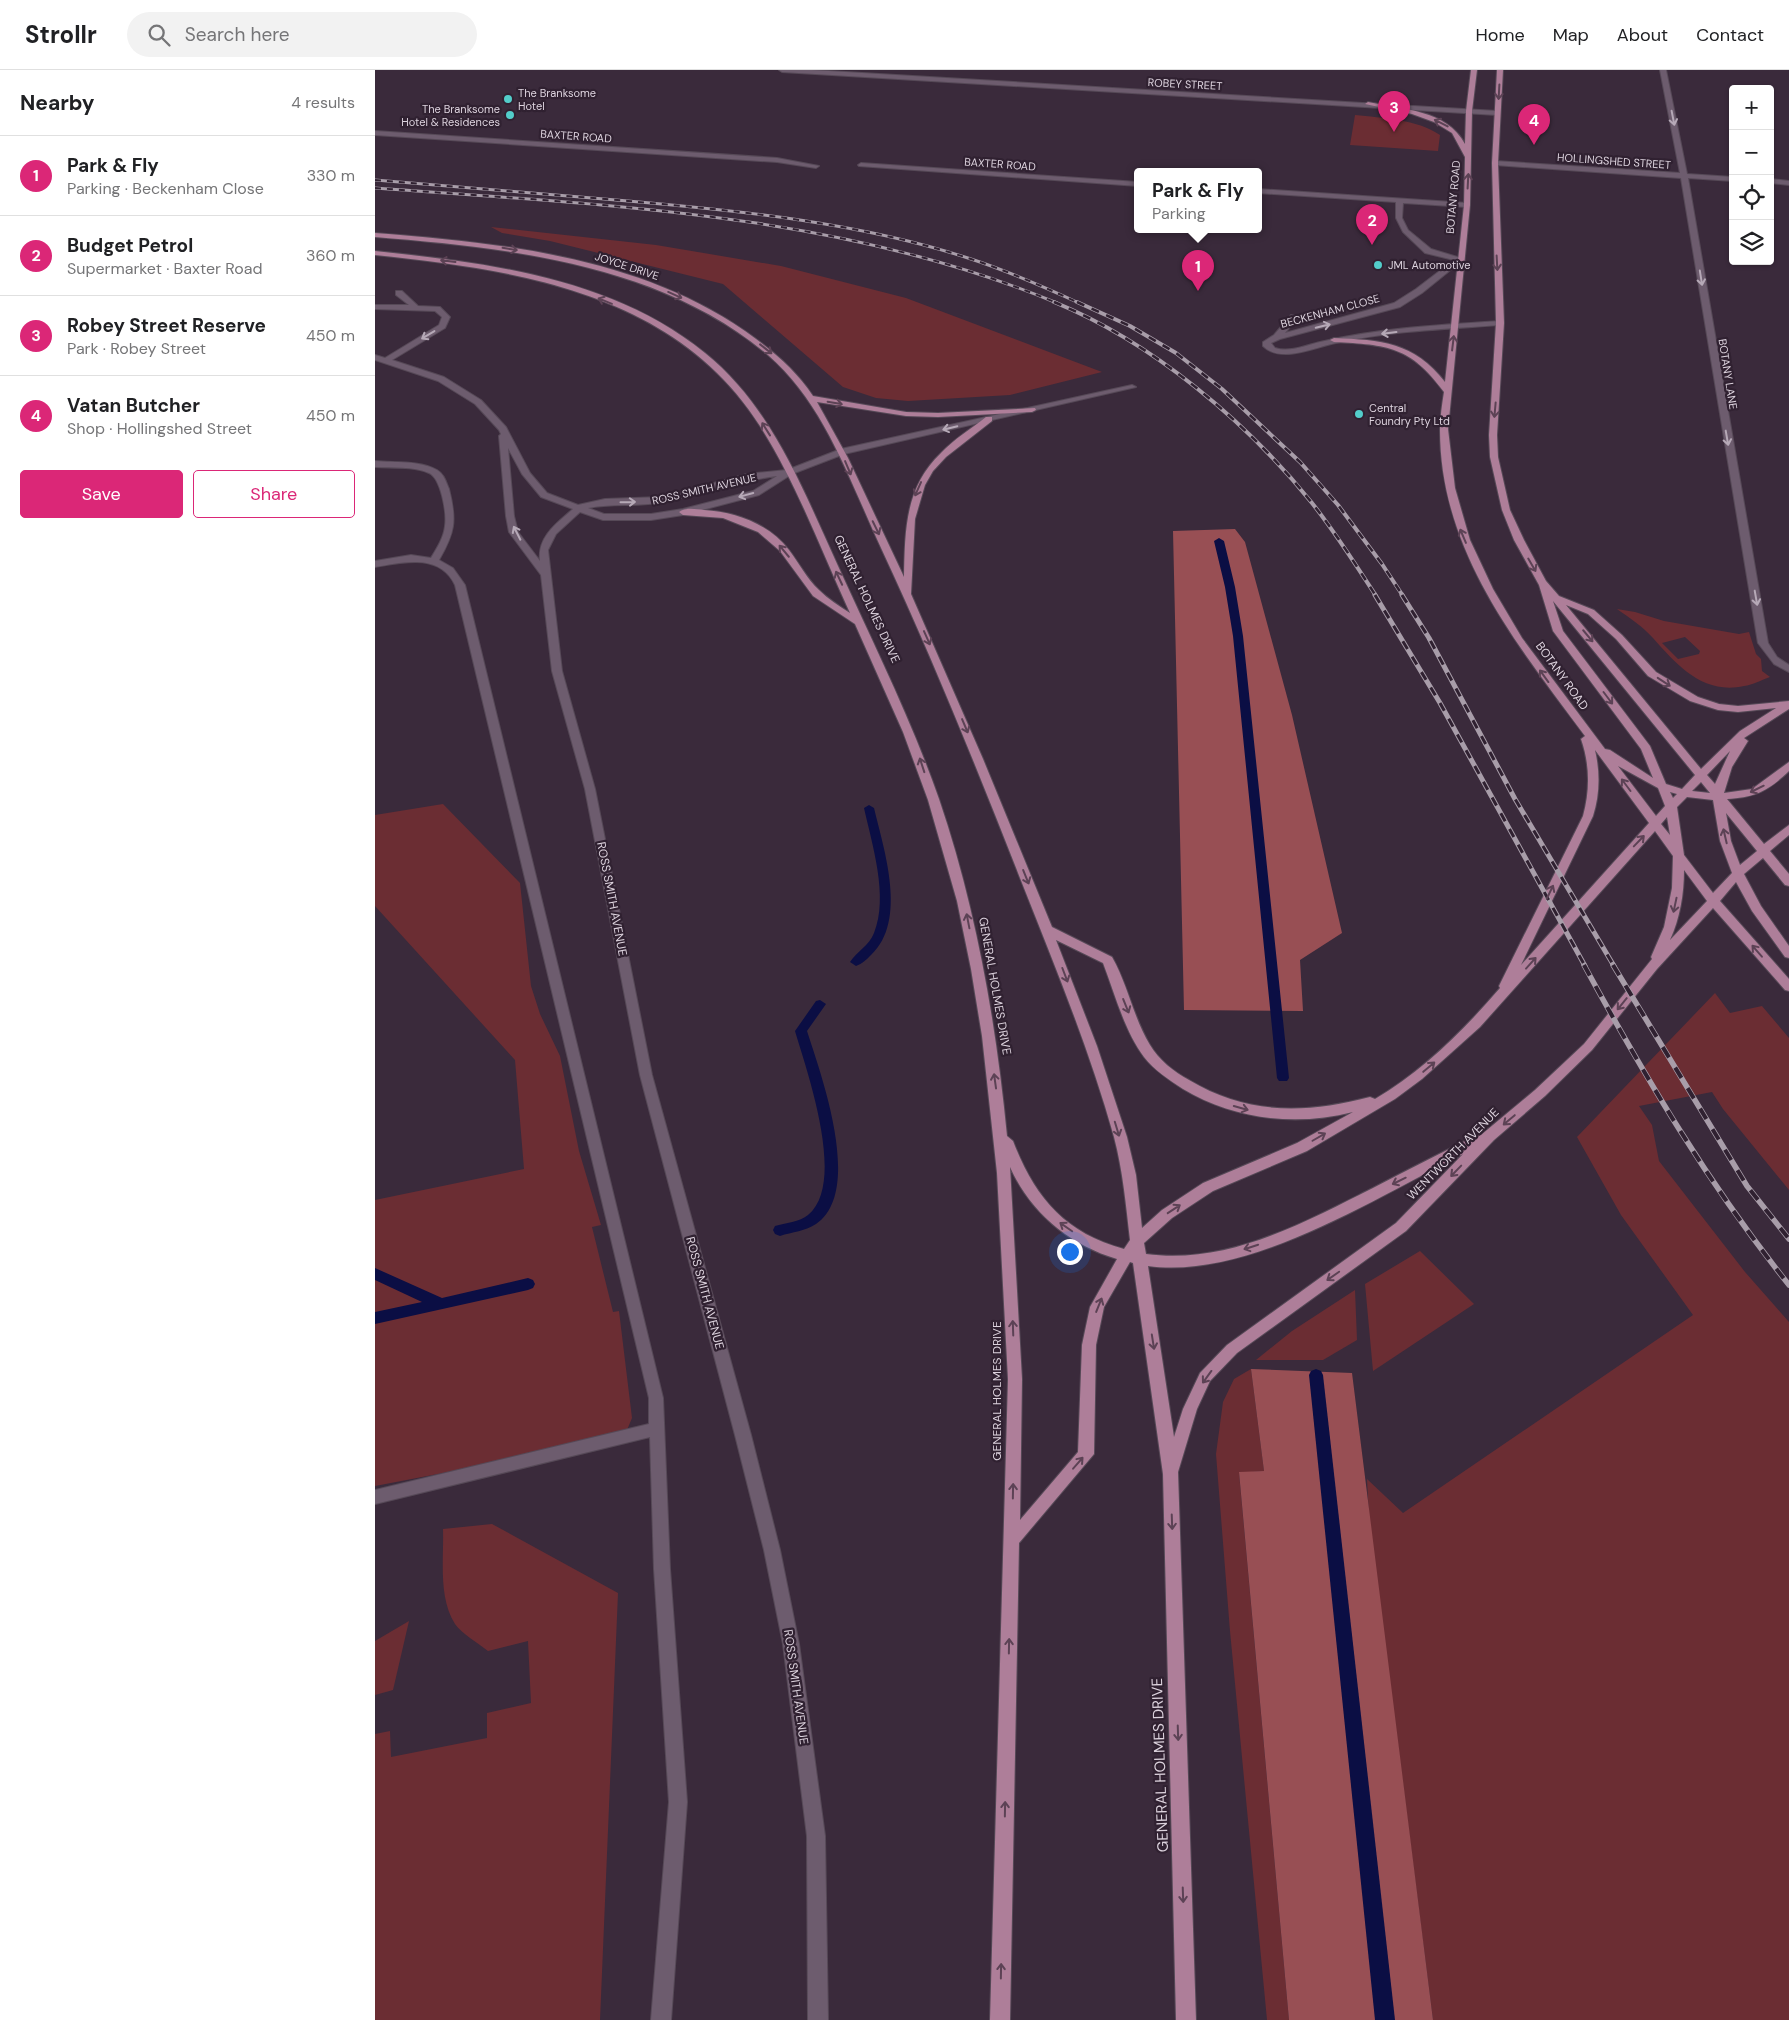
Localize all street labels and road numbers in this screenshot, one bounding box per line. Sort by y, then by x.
street label: ROBEY STREET [1147,75,1223,93]
street label: BAXTER ROAD [540,127,613,146]
street label: HOLLINGSHED STREET [1557,150,1671,172]
street label: BAXTER ROAD [964,155,1037,174]
street label: BOTANY ROAD [1443,159,1463,234]
street label: JOYCE DRIVE [593,249,661,283]
street label: BECKENHAM CLOSE [1279,291,1381,331]
street label: BOTANY LANE [1716,338,1740,410]
street label: ROSS SMITH AVENUE [651,470,757,508]
street label: GENERAL HOLMES DRIVE [830,532,904,666]
street label: BOTANY ROAD [1532,639,1592,713]
street label: ROSS SMITH AVENUE [593,841,631,958]
street label: GENERAL HOLMES DRIVE [975,916,1015,1056]
street label: WENTWORTH AVENUE [1404,1104,1503,1203]
street label: ROSS SMITH AVENUE [682,1235,728,1351]
street label: GENERAL HOLMES DRIVE [989,1321,1005,1461]
street label: ROSS SMITH AVENUE [780,1628,812,1746]
street label: GENERAL HOLMES DRIVE [1147,1678,1173,1852]

